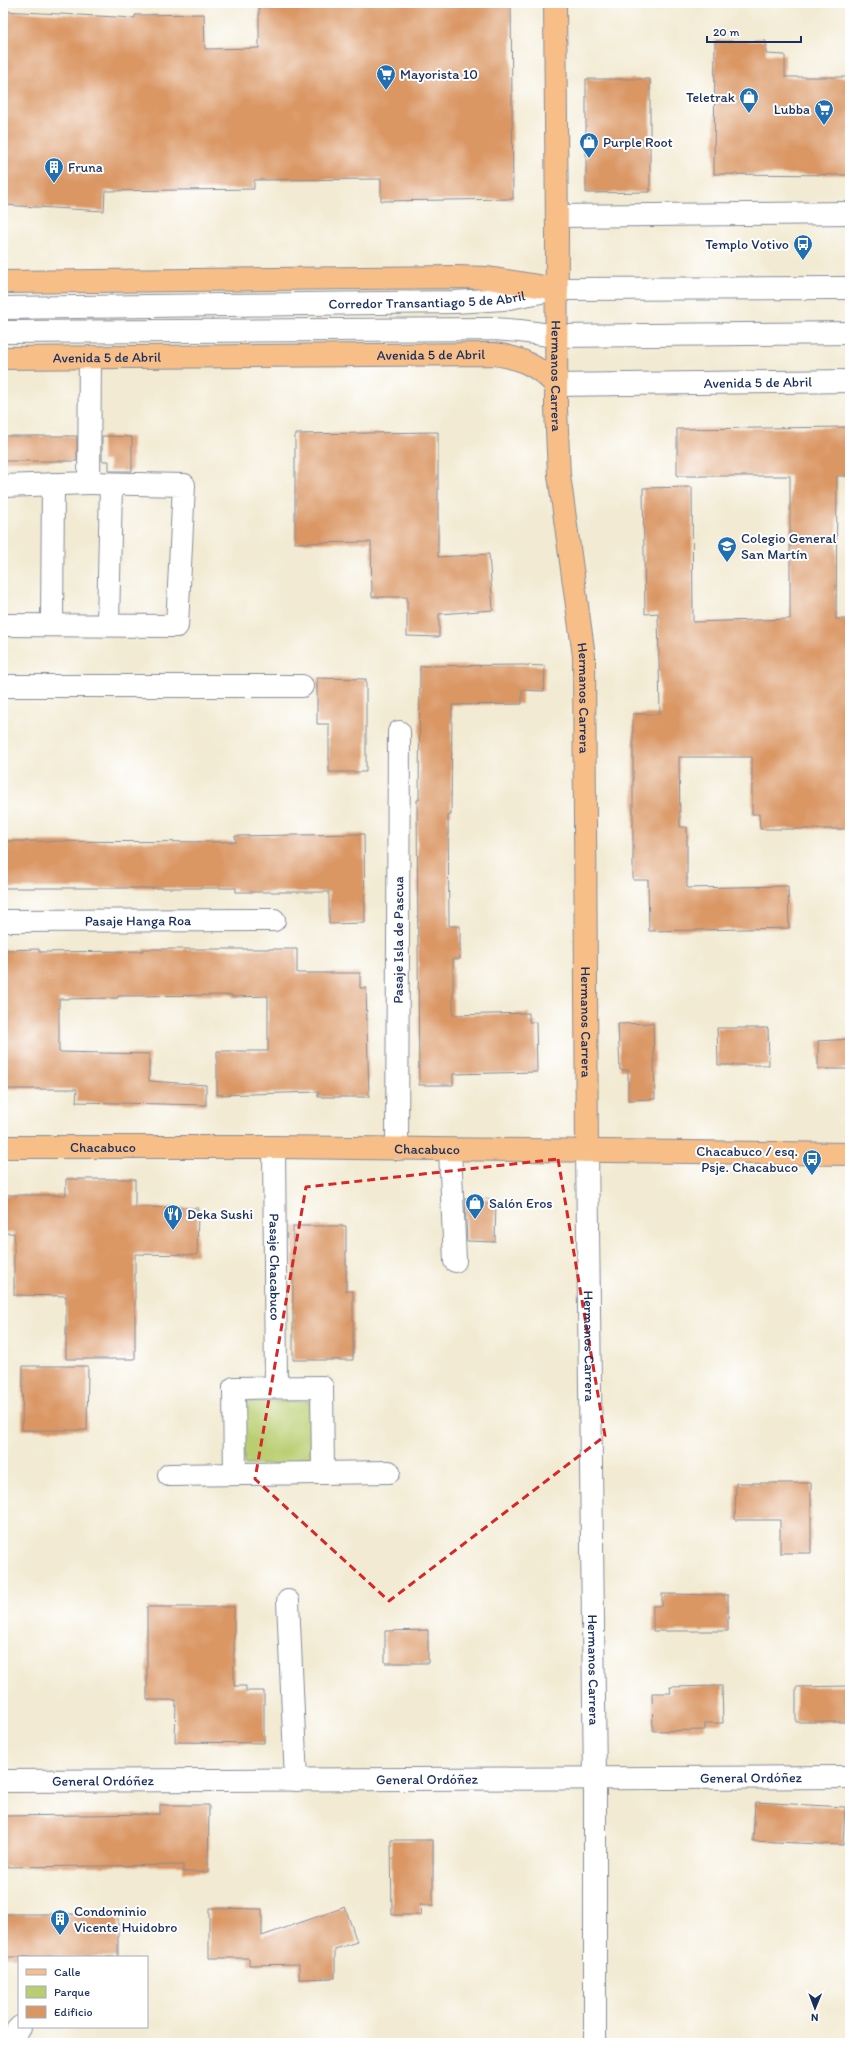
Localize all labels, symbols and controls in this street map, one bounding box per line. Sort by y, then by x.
scale bar [707,18,801,44]
text: 20 m [713,25,740,39]
supermarket icon: Mayorista 10 [375,63,397,91]
place label: Mayorista 10 [400,66,478,83]
shop icon: Teletrak [738,86,760,114]
place label: Teletrak [686,89,736,106]
supermarket icon: Lubba [813,98,835,126]
place label: Lubba [774,101,810,118]
shop icon: Purple Root [578,131,600,159]
place label: Purple Root [603,134,673,151]
building icon: Fruna [43,156,65,184]
place label: Fruna [68,159,103,176]
bus stop icon: Templo Votivo [792,233,814,261]
place label: Templo Votivo [705,236,789,253]
street label: Corredor Transantiago 5 de Abril [328,287,527,312]
street label: Hermanos Carrera [547,320,566,433]
street label: Avenida 5 de Abril [377,346,485,363]
street label: Avenida 5 de Abril [53,348,161,366]
street label: Avenida 5 de Abril [704,373,812,391]
place label: Colegio General San Martín [741,530,837,563]
school or university icon: Colegio General San Martín [716,535,738,563]
street label: Hermanos Carrera [574,642,593,755]
street label: Pasaje Isla de Pascua [389,876,407,1004]
street label: Pasaje Hanga Roa [85,912,192,929]
street label: Hermanos Carrera [577,967,595,1079]
street label: Chacabuco [70,1139,136,1156]
street label: Chacabuco [394,1140,460,1158]
place label: Chacabuco / esq. Psje. Chacabuco [696,1143,798,1176]
bus stop icon: Chacabuco / esq. Psje. Chacabuco [801,1148,823,1176]
shop icon: Salón Eros [464,1192,486,1220]
place label: Salón Eros [489,1195,553,1212]
restaurant icon: Deka Sushi [162,1203,184,1231]
place label: Deka Sushi [187,1206,253,1223]
street label: Pasaje Chacabuco [266,1213,284,1321]
street label: Hermanos Carrera [580,1290,599,1402]
street label: Hermanos Carrera [584,1614,603,1726]
street label: General Ordóñez [700,1769,803,1786]
street label: General Ordóñez [376,1770,479,1788]
street label: General Ordóñez [52,1772,155,1789]
place label: Condominio Vicente Huidobro [74,1903,178,1936]
building icon: Condominio Vicente Huidobro [49,1908,71,1936]
legend [18,1956,148,2028]
text: Calle [54,1965,81,1979]
text: Parque [54,1985,90,1999]
north arrow [795,1988,835,2028]
text: Edificio [54,2005,93,2019]
text: N [811,2011,819,2024]

